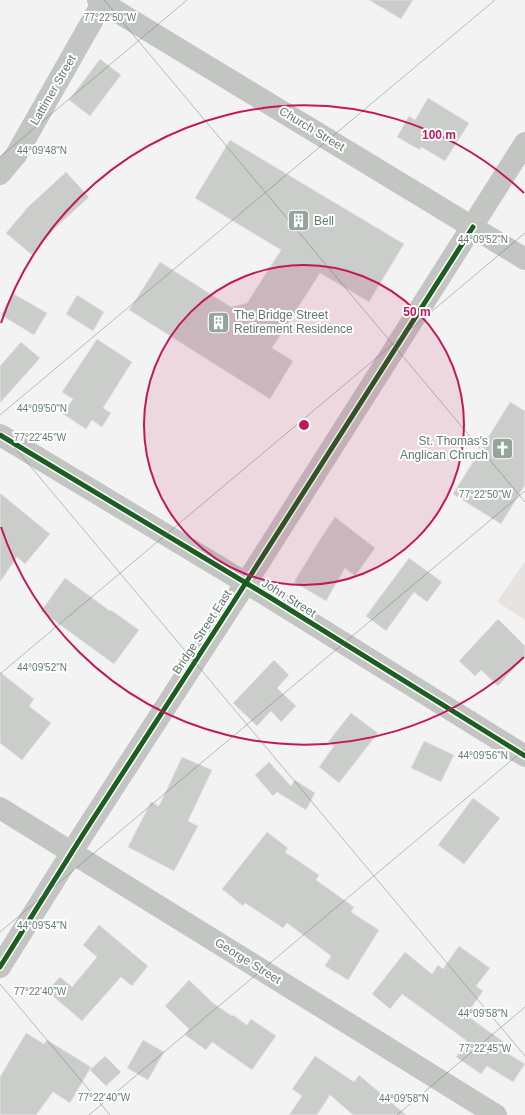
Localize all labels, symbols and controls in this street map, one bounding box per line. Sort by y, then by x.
text: 77°22'50"W [84,12,137,23]
street label: Lattimer Street [27,52,79,128]
street label: Church Street [277,104,348,154]
text: 100 m [422,128,456,142]
text: 44°09'48"N [17,145,67,156]
building icon: Bell [286,208,312,234]
place label: Bell [314,214,334,228]
text: 44°09'52"N [458,234,508,245]
text: 50 m [403,305,431,319]
place label: The Bridge Street Retirement Residence [234,308,353,336]
building icon: The Bridge Street Retirement Residence [205,309,231,335]
text: 44°09'50"N [17,403,67,414]
centre of rings [297,418,311,432]
text: 77°22'45"W [14,432,67,443]
place label: St. Thomas's Anglican Chruch [400,434,488,462]
church icon: St. Thomas's Anglican Chruch [490,435,516,461]
text: 77°22'50"W [459,489,512,500]
street label: John Street [259,576,319,621]
street label: Bridge Street East [170,587,235,677]
text: 44°09'52"N [17,662,67,673]
text: 44°09'56"N [458,750,508,761]
text: 44°09'54"N [17,920,67,931]
street label: George Street [212,935,284,987]
text: 77°22'40"W [14,986,67,997]
text: 44°09'58"N [458,1008,508,1019]
text: 77°22'45"W [459,1043,512,1054]
text: 77°22'40"W [78,1092,131,1103]
text: 44°09'58"N [379,1093,429,1104]

